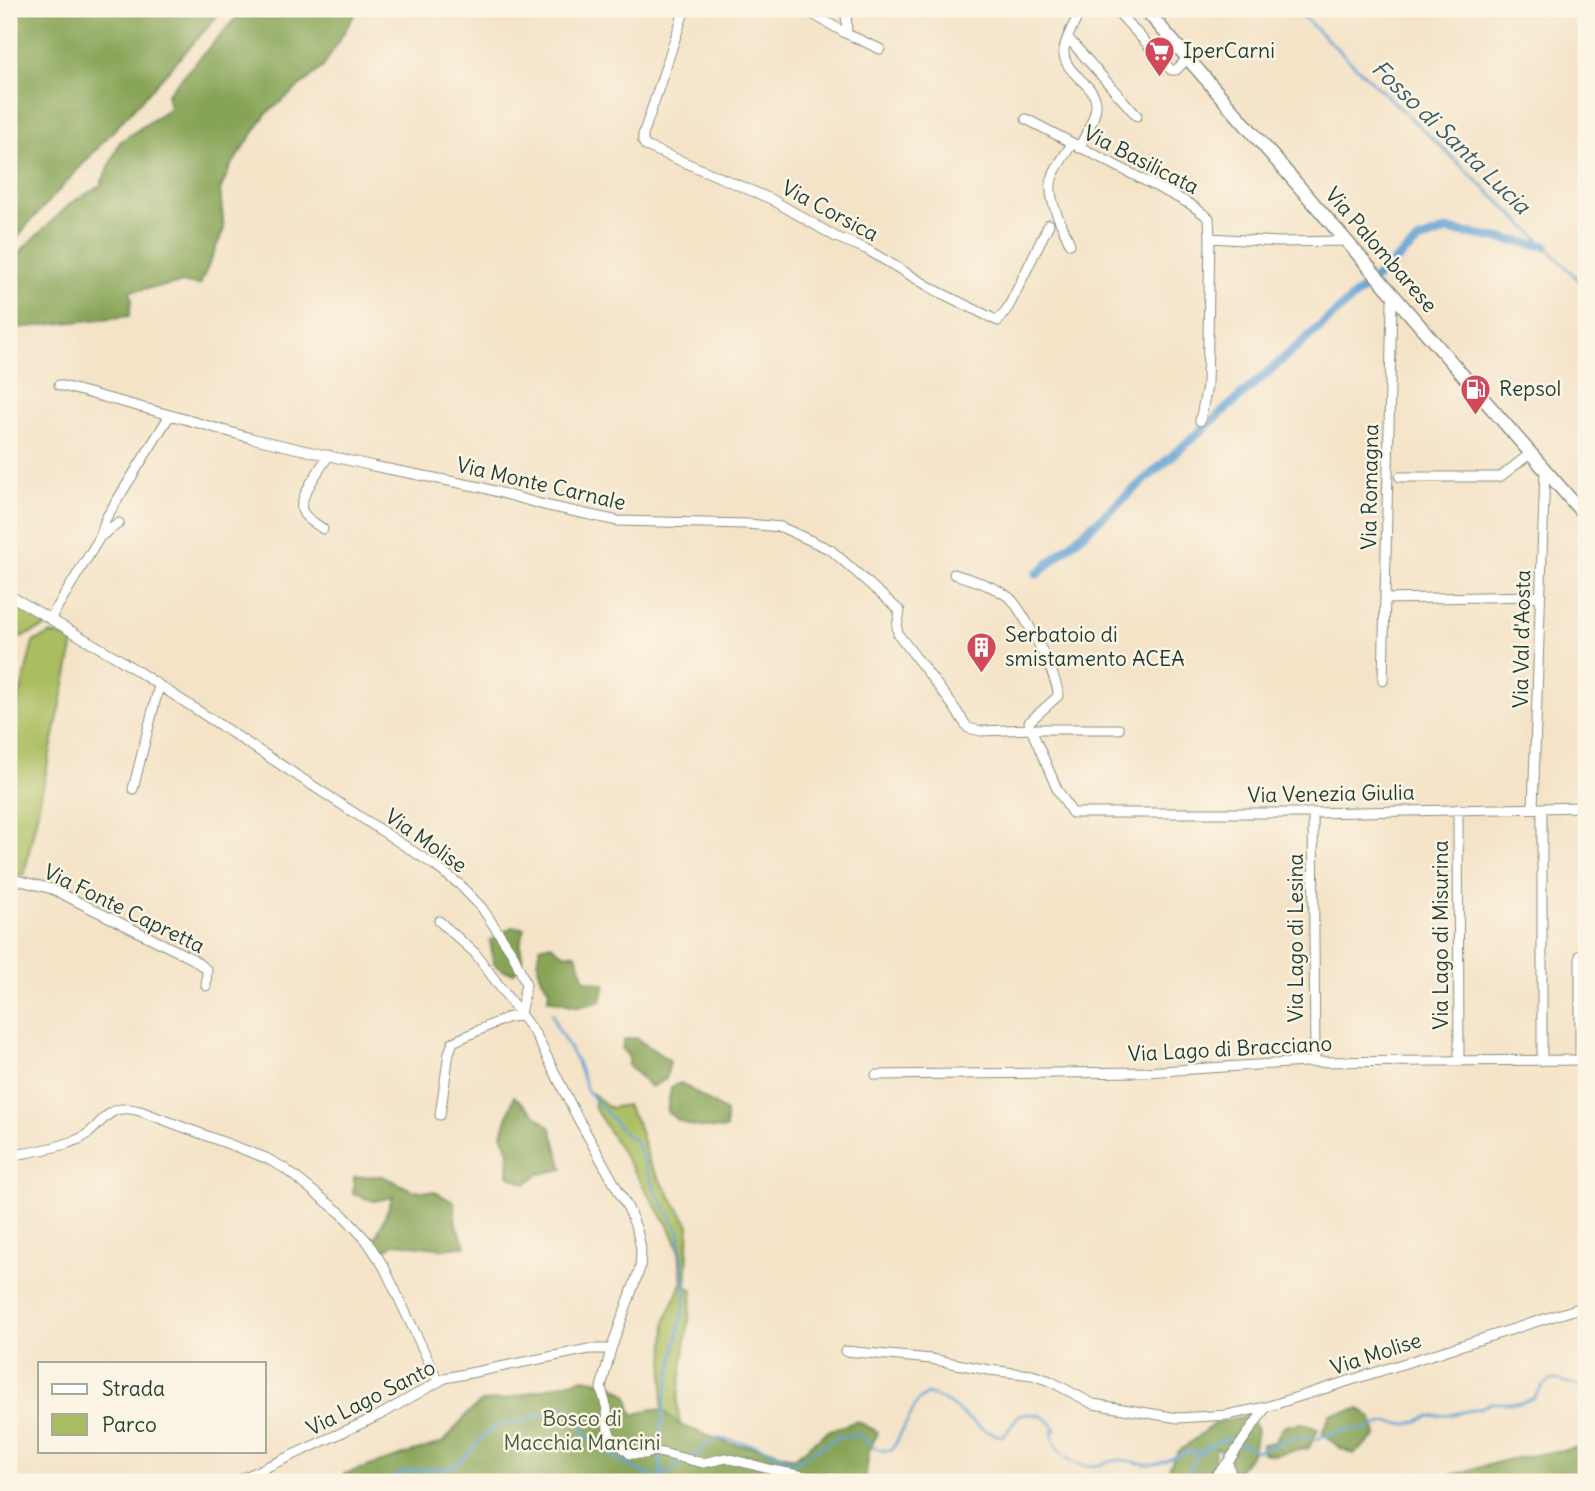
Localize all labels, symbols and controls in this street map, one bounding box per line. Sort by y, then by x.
supermarket icon: IperCarni [1143,34,1177,78]
place label: IperCarni [1183,37,1275,64]
water label: Fosso di Santa Lucia [1366,53,1538,221]
street label: Via Basilicata [1079,119,1203,200]
street label: Via Corsica [777,174,883,247]
street label: Via Palombarese [1320,181,1443,318]
fuel station icon: Repsol [1459,372,1493,416]
place label: Repsol [1499,375,1561,402]
street label: Via Romagna [1355,424,1384,550]
street label: Via Monte Carnale [454,451,628,516]
street label: Via Val d'Aosta [1507,570,1536,708]
place label: Serbatoio di smistamento ACEA [1005,621,1185,672]
building icon: Serbatoio di smistamento ACEA [965,630,999,674]
street label: Via Venezia Giulia [1247,779,1415,808]
street label: Via Molise [380,803,472,879]
street label: Via Lago di Misurina [1427,840,1454,1030]
street label: Via Lago di Lesina [1282,853,1309,1023]
street label: Via Fonte Capretta [39,858,209,959]
street label: Via Lago di Bracciano [1127,1030,1333,1067]
street label: Via Molise [1327,1326,1425,1381]
street label: Via Lago Santo [302,1354,440,1442]
legend [38,1362,266,1452]
text: Strada [102,1375,165,1402]
park label: Bosco di Macchia Mancini [503,1405,661,1456]
text: Parco [102,1411,157,1438]

